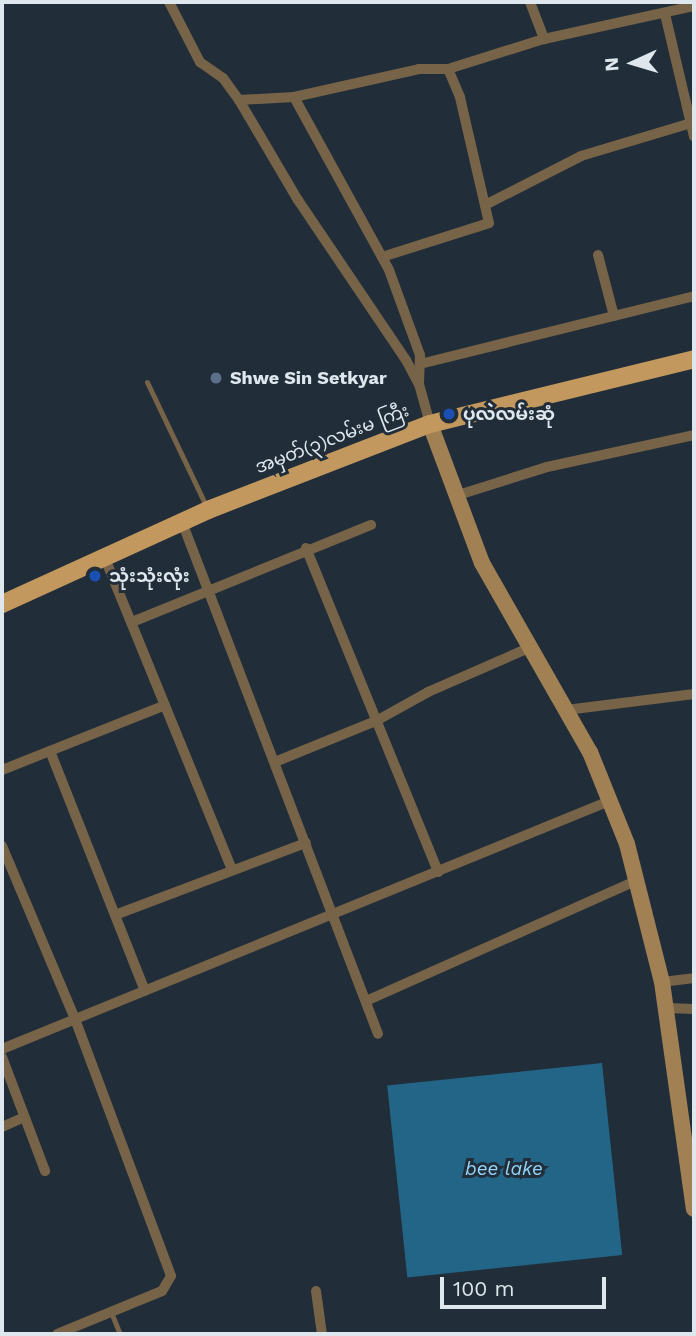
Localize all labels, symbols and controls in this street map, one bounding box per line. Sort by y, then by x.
north arrow [598,28,668,98]
text: N [600,57,624,72]
place label: Shwe Sin Setkyar [230,367,387,389]
marker: Shwe Sin Setkyar [208,370,224,386]
street label: အမှတ်(၃)လမ်းမ ကြီး [252,400,412,478]
place label: ပုလဲလမ်းဆုံ [463,403,555,425]
marker: ပုလဲလမ်းဆုံ [441,406,457,422]
place label: သုံးသုံးလုံး [109,565,190,587]
marker: သုံးသုံးလုံး [87,568,103,584]
water label: bee lake [465,1158,543,1180]
scale bar [444,1262,610,1306]
text: 100 m [453,1276,515,1301]

